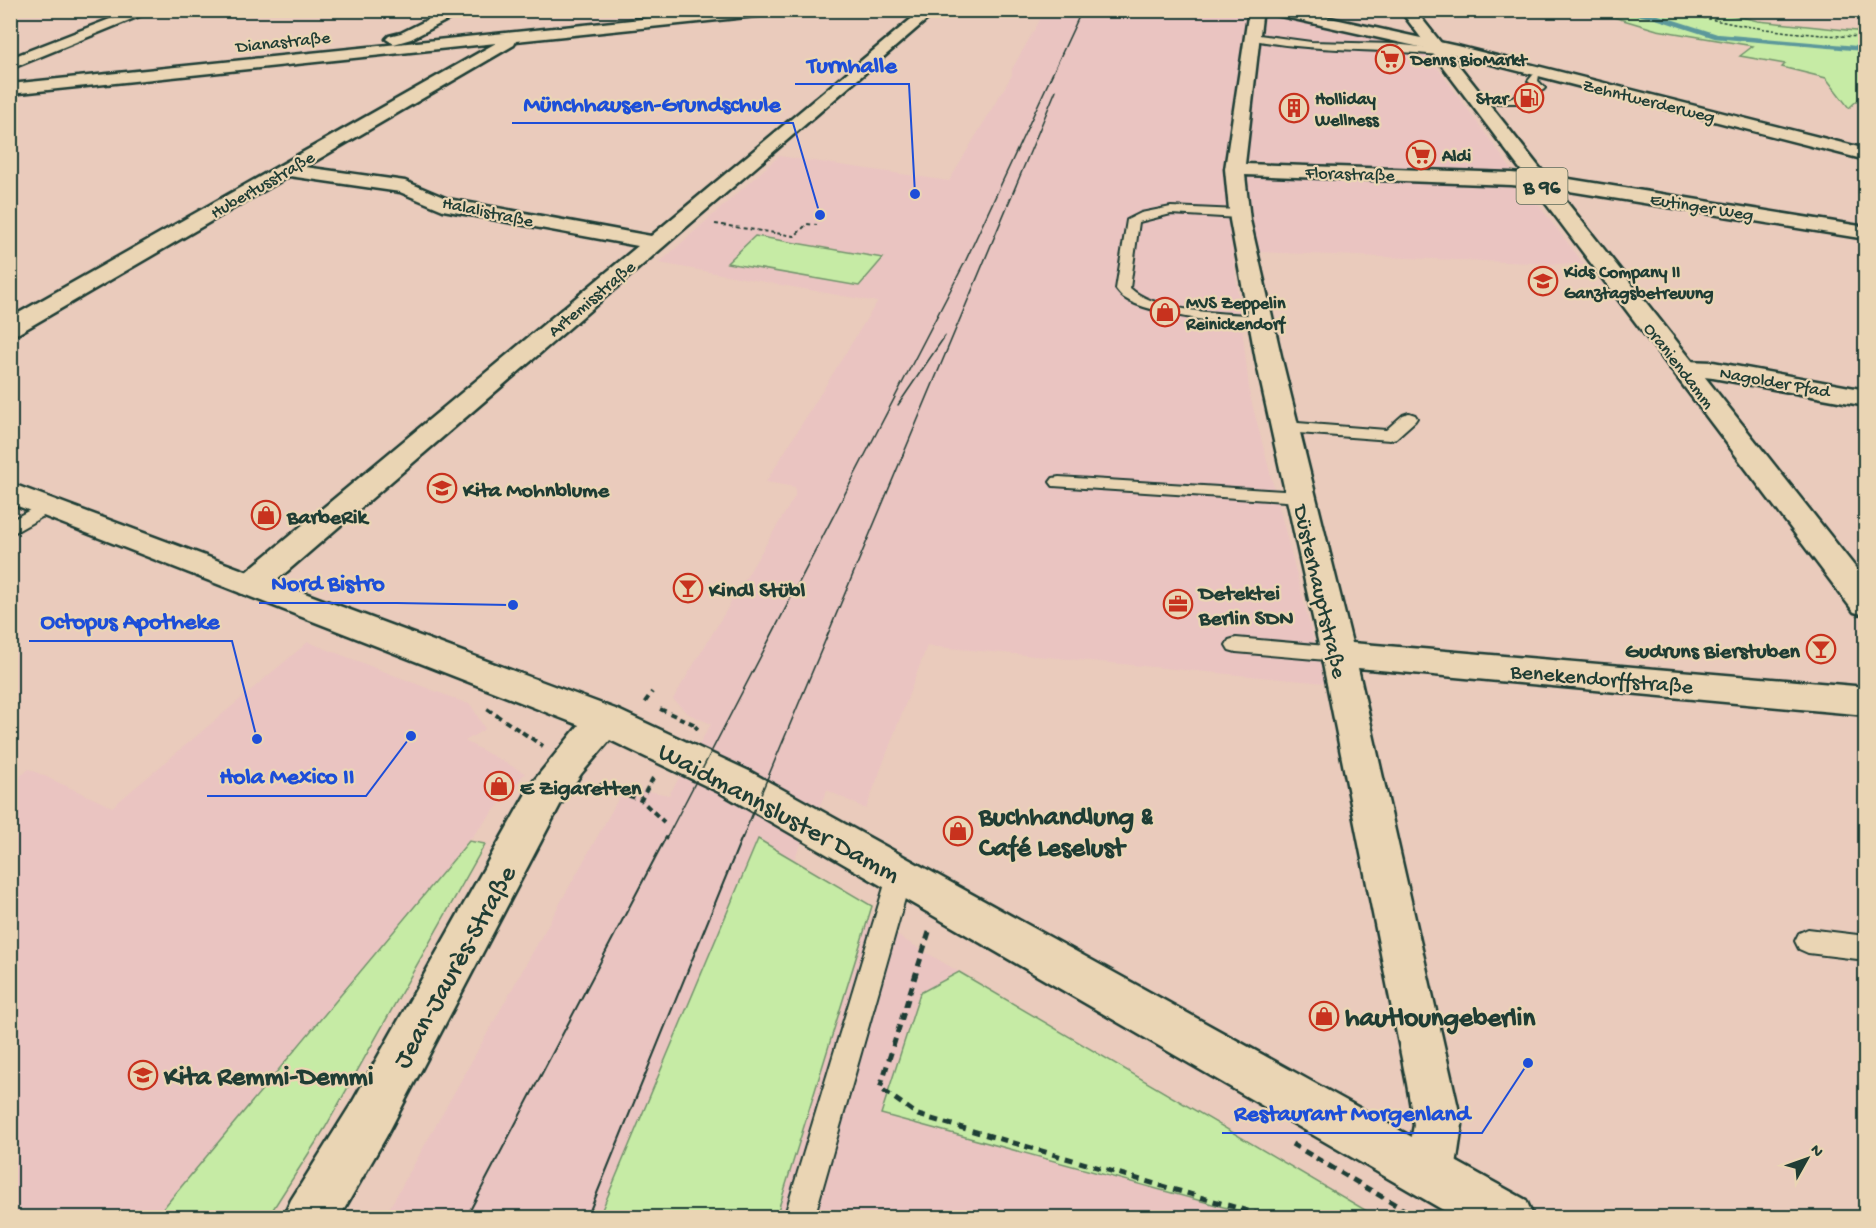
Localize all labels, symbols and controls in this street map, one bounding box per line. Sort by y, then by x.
street label: Dianastraße [234,28,332,59]
callout: Turnhalle [795,42,909,84]
supermarket icon: Denns BioMarkt [1374,43,1406,75]
place label: Denns BioMarkt [1409,51,1528,72]
text: Turnhalle [805,53,898,82]
street label: Zehntwerderweg [1580,76,1717,129]
callout: Münchhausen-Grundschule [512,81,793,123]
fuel station icon: Star [1513,82,1545,114]
place label: Holliday Wellness [1314,90,1380,132]
place label: Star [1476,90,1511,111]
text: Münchhausen-Grundschule [523,92,782,121]
building icon: Holliday Wellness [1278,92,1310,124]
supermarket icon: Aldi [1405,139,1437,171]
place label: Aldi [1441,147,1471,168]
street label: Hubertusstraße [207,148,320,224]
street label: Florastraße [1304,163,1396,188]
road number: B 96 [1516,168,1568,204]
street label: Eutinger Weg [1648,190,1755,227]
street label: Halalistraße [440,194,536,233]
street label: Artemisstraße [545,257,641,343]
place label: Kids Company II Ganztagsbetreuung [1563,263,1714,305]
school or university icon: Kids Company II Ganztagsbetreuung [1527,265,1559,297]
place label: MVS Zeppelin Reinickendorf [1185,294,1286,336]
shop icon: MVS Zeppelin Reinickendorf [1149,296,1181,328]
street label: Oraniendamm [1638,319,1718,414]
street label: Nagolder Pfad [1718,363,1833,404]
school or university icon: Kita Mohnblume [426,472,458,504]
place label: Kita Mohnblume [462,479,610,505]
shop icon: BarbeRik [250,499,282,531]
street label: Düsterhauptstraße [1285,501,1351,682]
place label: BarbeRik [286,506,370,532]
callout: Nord Bistro [259,561,397,603]
text: Nord Bistro [271,571,385,600]
bar icon: Kindl Stübl [672,572,704,604]
place label: Kindl Stübl [708,579,805,605]
place label: Detektei Berlin SDN [1197,582,1294,633]
office icon: Detektei Berlin SDN [1162,588,1194,620]
callout: Octopus Apotheke [29,599,232,641]
text: Octopus Apotheke [40,609,221,638]
bar icon: Gudruns Bierstuben [1805,633,1837,665]
place label: Gudruns Bierstuben [1625,640,1801,666]
street label: Benekendorffstraße [1508,660,1695,702]
street label: Waidmannsluster Damm [652,737,905,892]
callout: Hola Mexico II [207,754,366,796]
text: Hola Mexico II [219,764,355,793]
shop icon: E Zigaretten [483,770,515,802]
place label: E Zigaretten [520,777,642,803]
place label: Buchhandlung & Café Leselust [978,803,1153,866]
shop icon: Buchhandlung & Café Leselust [942,815,974,847]
street label: Jean-Jaurès-Straße [388,860,526,1075]
shop icon: hautloungeberlin [1308,1000,1340,1032]
place label: hautloungeberlin [1345,1004,1536,1036]
school or university icon: Kita Remmi-Demmi [127,1059,159,1091]
place label: Kita Remmi-Demmi [163,1063,374,1095]
callout: Restaurant Morgenland [1222,1091,1482,1133]
text: Restaurant Morgenland [1233,1101,1473,1130]
north arrow [1777,1129,1837,1189]
text: N [1805,1141,1827,1162]

